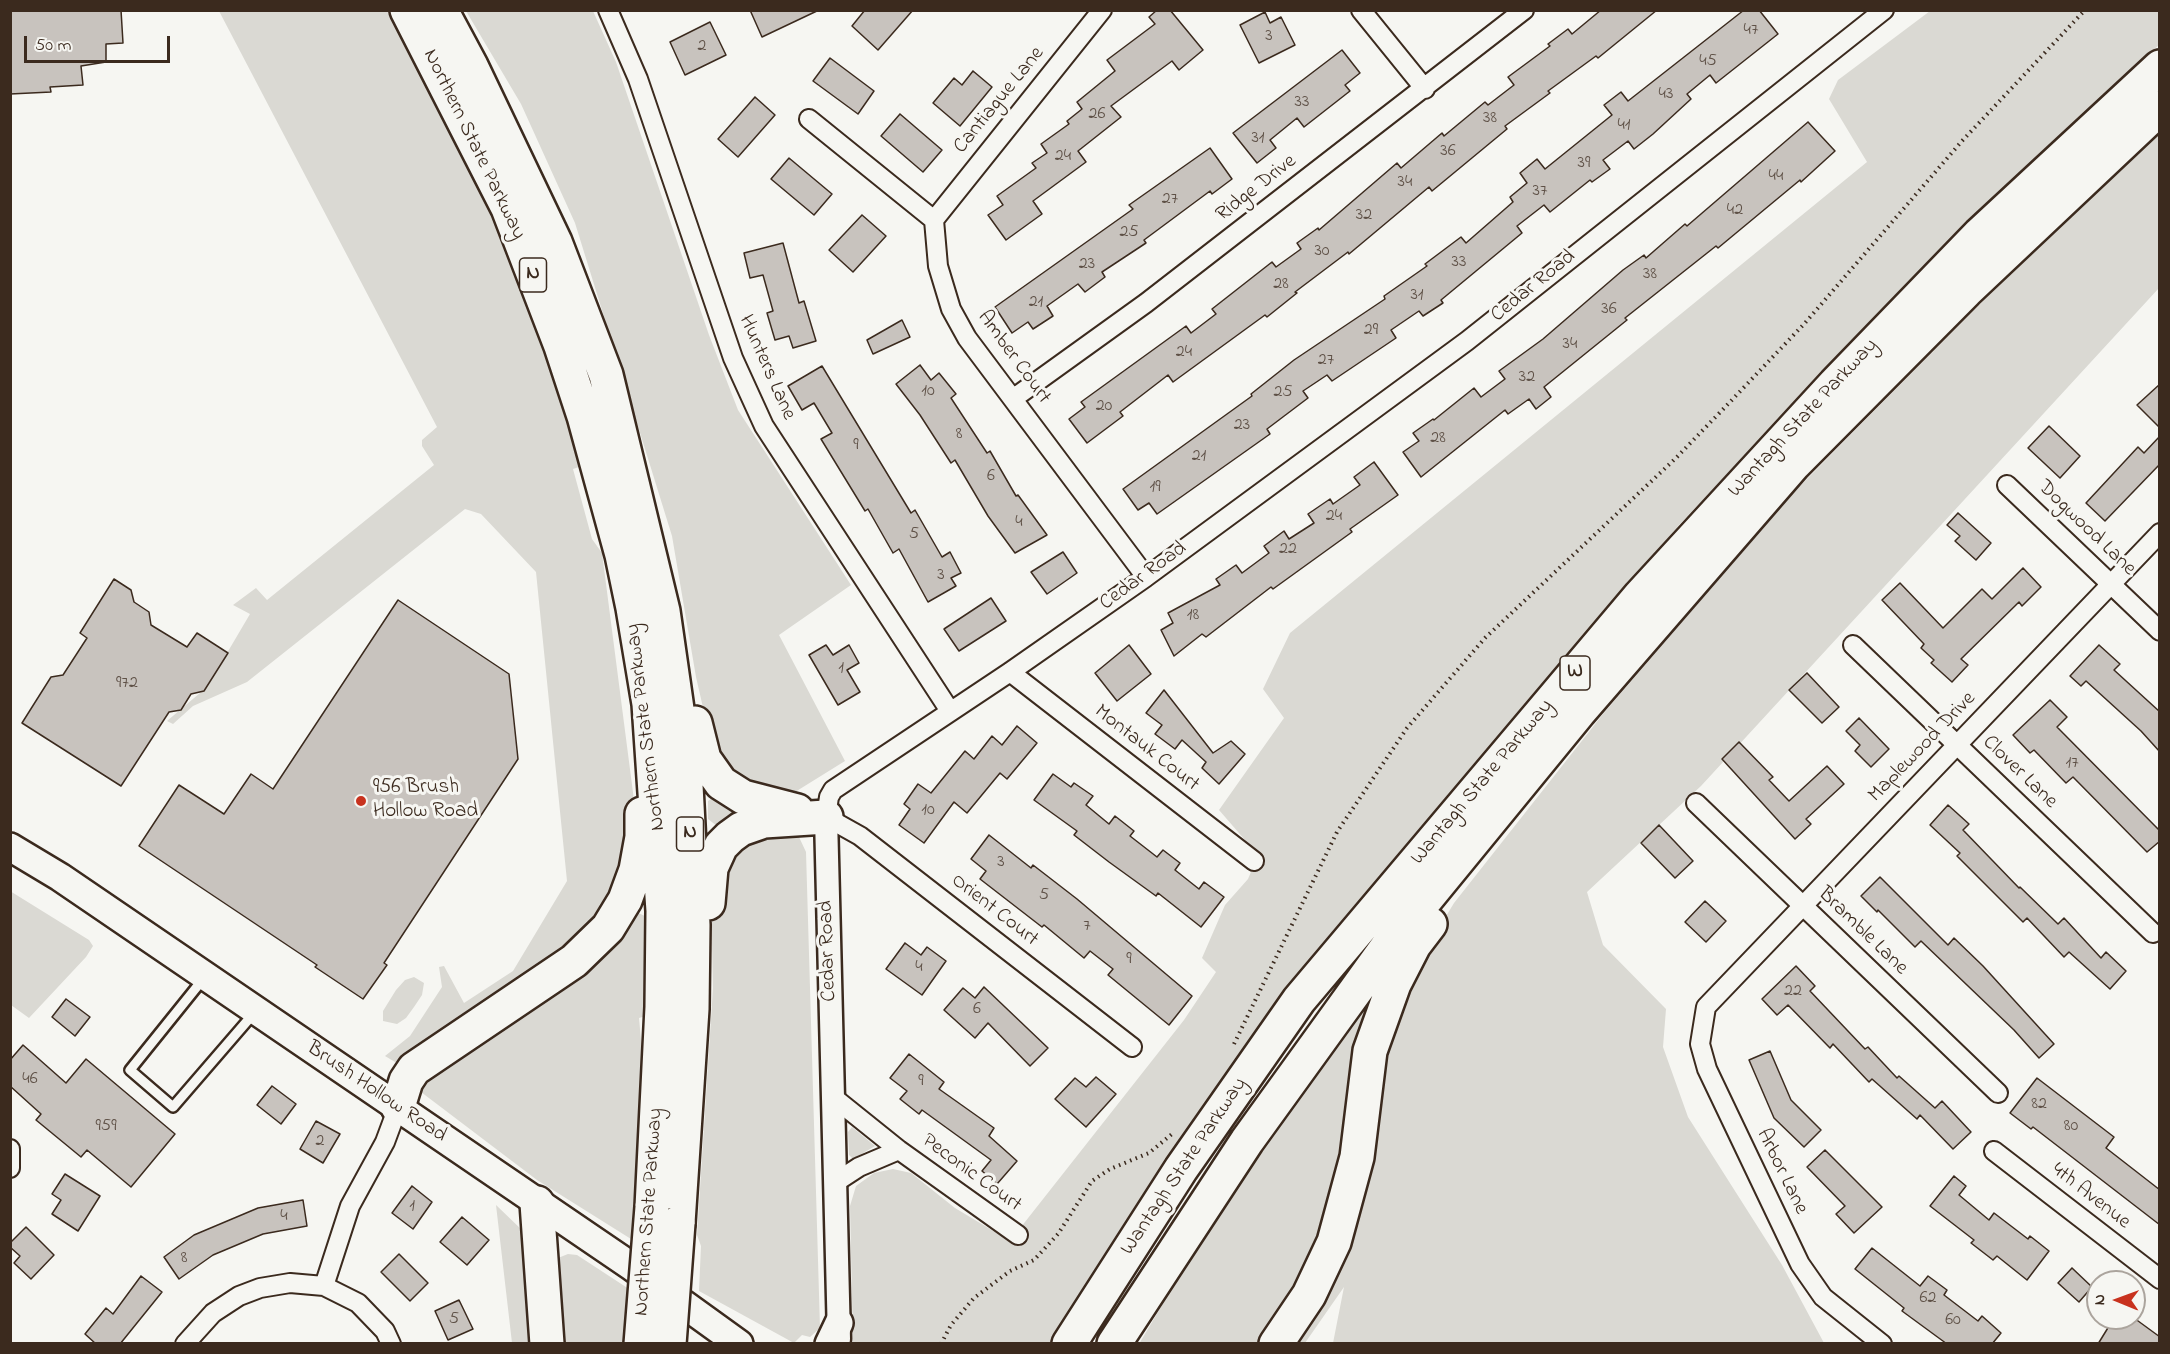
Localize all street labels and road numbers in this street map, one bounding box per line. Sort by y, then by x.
street label: Cantiague Lane [949,42,1051,160]
street label: Northern State Parkway [416,46,530,244]
street label: Ridge Drive [1212,150,1302,228]
street label: Cedar Road [1487,245,1581,329]
road number: N [520,258,546,292]
street label: Amber Court [971,306,1055,410]
street label: Hunters Lane [732,312,800,424]
street label: Wantagh State Parkway [1724,334,1884,504]
street label: Dogwood Lane [2032,476,2140,582]
street label: Cedar Road [1096,537,1192,617]
street label: Northern State Parkway [622,622,672,832]
road number: W [1560,656,1590,690]
street label: Maplewood Drive [1864,687,1982,809]
street label: Wantagh State Parkway [1406,695,1560,871]
street label: Montauk Court [1088,700,1204,798]
street label: Clover Lane [1976,731,2062,815]
road number: N [676,817,704,851]
street label: Orient Court [945,869,1043,953]
street label: Bramble Lane [1812,883,1912,981]
street label: Cedar Road [815,900,843,1002]
street label: Brush Hollow Road [301,1037,451,1149]
street label: Wantagh State Parkway [1116,1074,1254,1260]
street label: Northern State Parkway [630,1107,670,1317]
street label: Arbor Lane [1749,1125,1813,1219]
street label: Peconic Court [916,1129,1026,1219]
street label: 4th Avenue [2045,1158,2135,1236]

